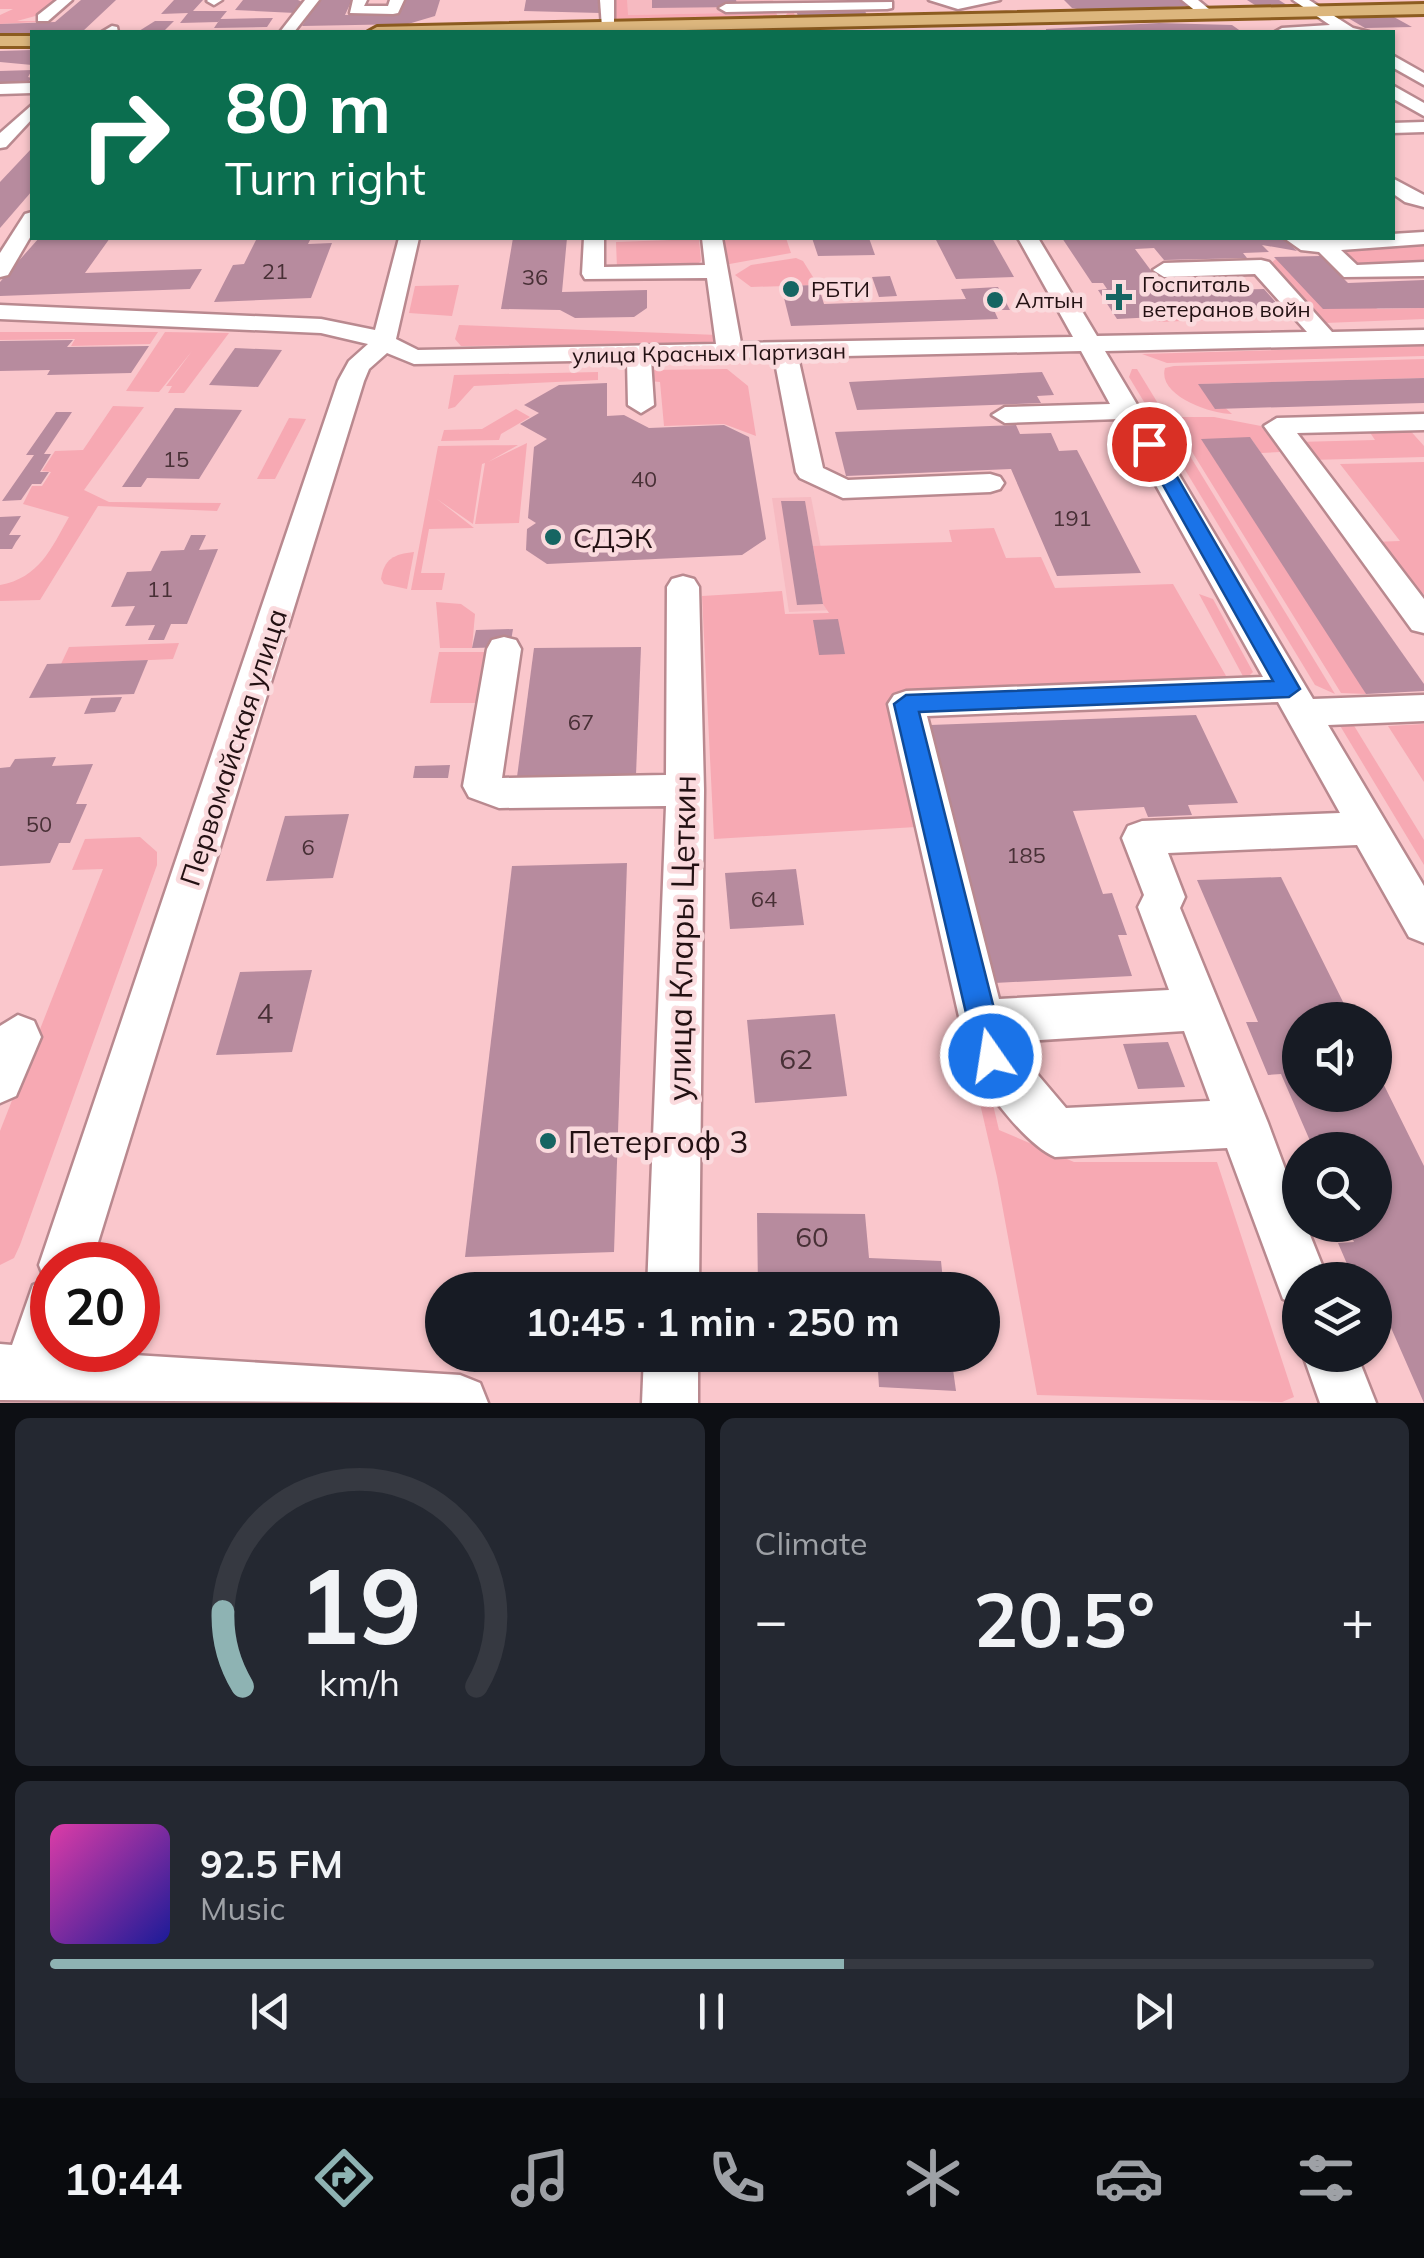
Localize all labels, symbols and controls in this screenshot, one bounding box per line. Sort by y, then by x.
text: 80 m [225,63,391,151]
icon: right [60,70,190,200]
text: Turn right [225,150,426,206]
house number: 21 [262,257,288,285]
house number: 36 [522,263,548,291]
place label: Госпиталь ветеранов войн [1142,270,1311,323]
place label: РБТИ [811,275,870,303]
marker: РБТИ [780,278,802,300]
marker: Госпиталь ветеранов войн [1106,284,1132,310]
place label: Алтын [1015,286,1084,314]
marker: Алтын [984,289,1006,311]
street label: улица Красных Партизан [572,337,846,369]
pin [1107,402,1192,487]
icon: arrive [1122,417,1177,472]
house number: 15 [163,445,189,473]
house number: 40 [631,465,657,493]
house number: 191 [1052,504,1092,532]
place label: СДЭК [573,520,653,555]
marker: СДЭК [542,526,564,548]
house number: 11 [147,575,173,603]
street label: Первомайская улица [172,604,294,890]
house number: 67 [568,708,594,736]
street label: улица Клары Цеткин [658,775,704,1101]
house number: 50 [26,810,52,838]
house number: 6 [301,833,315,861]
house number: 185 [1006,841,1046,869]
house number: 64 [751,885,777,913]
house number: 4 [257,995,274,1030]
map controls [1282,1002,1392,1372]
button: sound [1282,1002,1392,1112]
position arrow [939,1004,1043,1108]
house number: 62 [779,1041,813,1076]
place label: Петергоф 3 [568,1121,749,1161]
marker: Петергоф 3 [537,1130,559,1152]
button: search [1282,1132,1392,1242]
house number: 60 [795,1219,829,1254]
speed limit sign: 20 [30,1242,160,1372]
button: layers [1282,1262,1392,1372]
text: 10:45 · 1 min · 250 m [525,1298,900,1346]
text: Climate [755,1523,867,1563]
text: 19 [297,1539,422,1670]
text: 20.5° [973,1572,1155,1666]
text: − [755,1585,788,1654]
text: + [1341,1585,1374,1654]
text: km/h [319,1660,400,1705]
text: 92.5 FM [200,1840,343,1888]
text: Music [200,1888,285,1928]
icon: previous [243,1984,298,2039]
icon: pause [684,1984,739,2039]
icon: next [1126,1984,1181,2039]
icon: directions [309,2143,379,2213]
icon: music [505,2143,575,2213]
icon: phone [702,2143,772,2213]
icon: climate [898,2143,968,2213]
icon: car [1094,2143,1164,2213]
icon: filters [1291,2143,1361,2213]
text: 10:44 [63,2150,182,2206]

